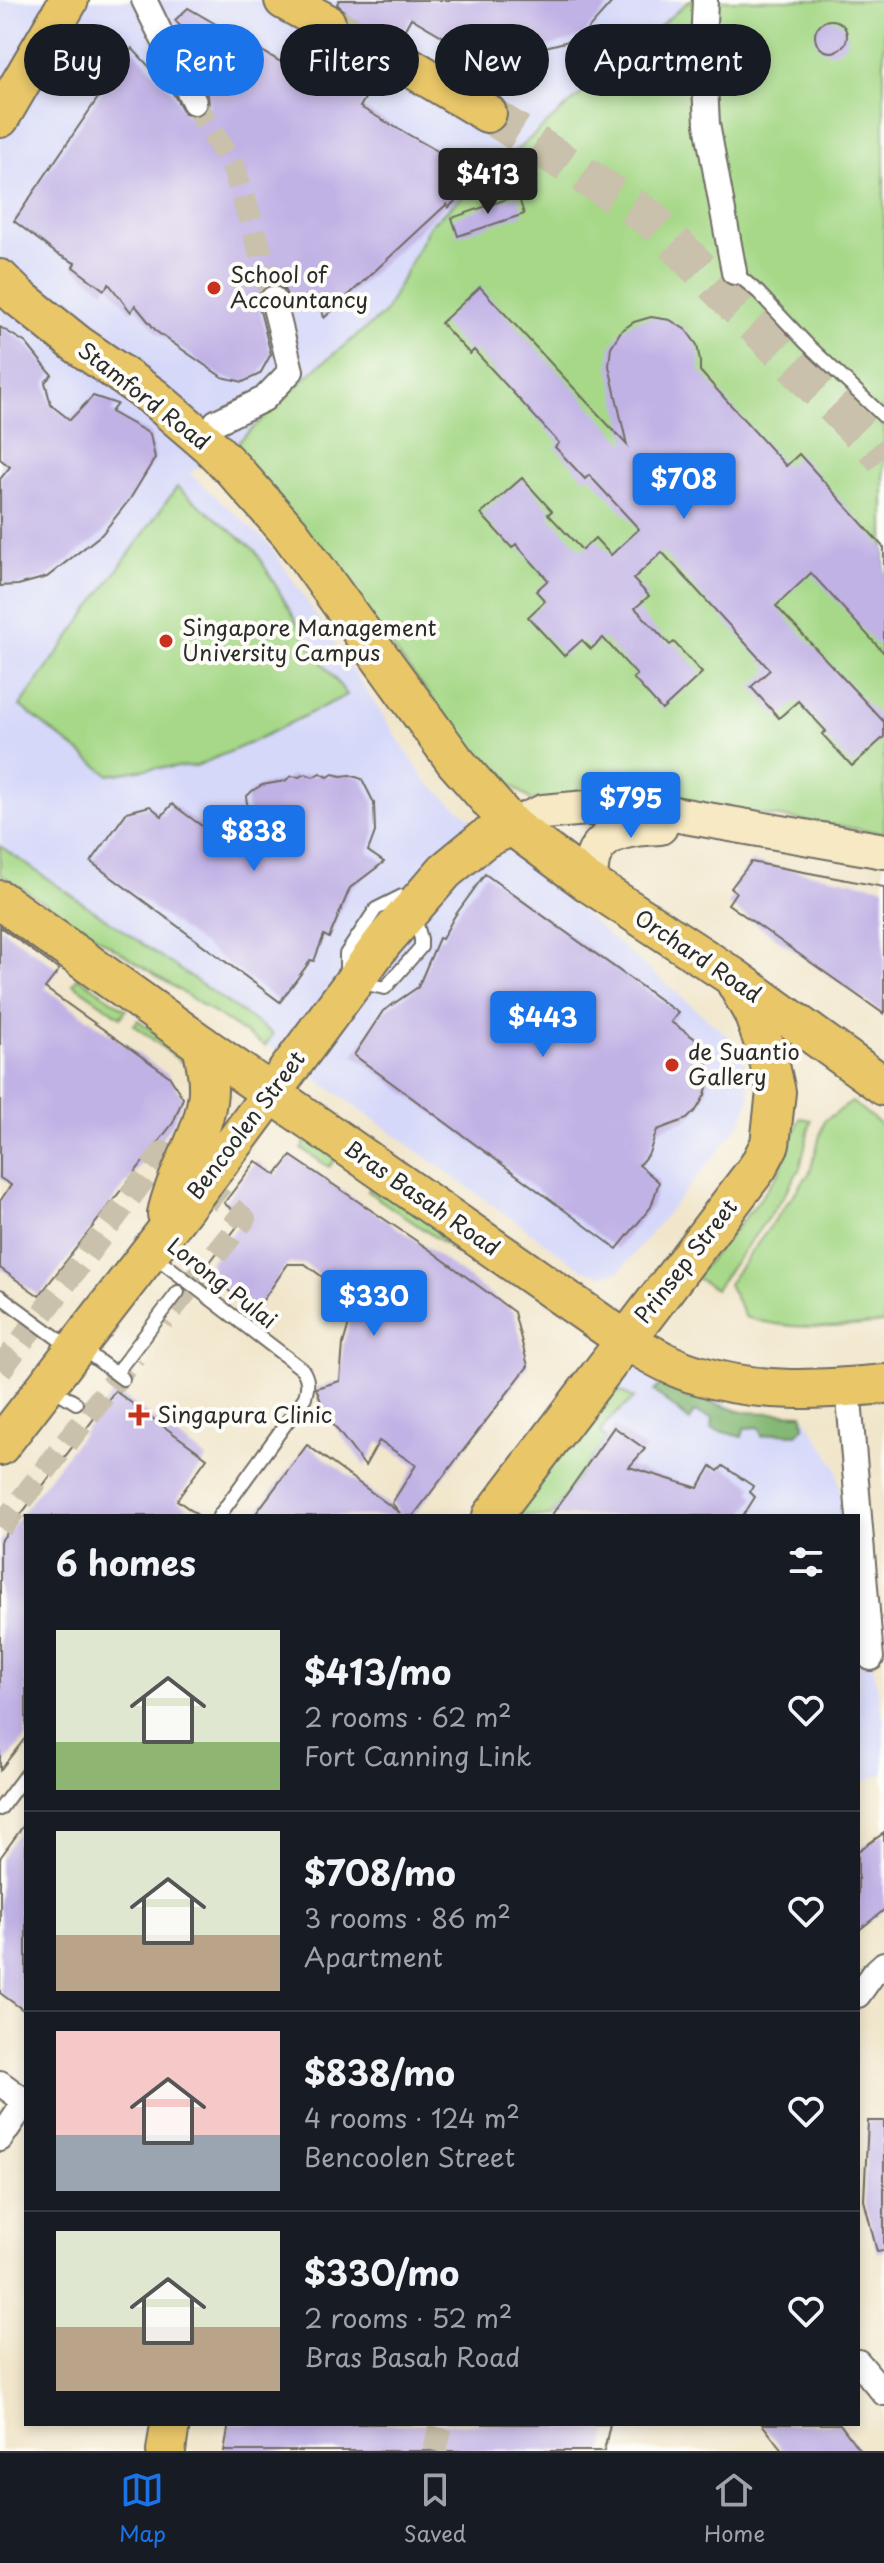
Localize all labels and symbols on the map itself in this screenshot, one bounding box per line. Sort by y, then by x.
pin: $413 [441,148,535,216]
place label: School of Accountancy [230,257,368,315]
marker: School of Accountancy [205,279,223,297]
street label: Stamford Road [72,333,218,457]
pin: $708 [637,453,731,521]
place label: Singapore Management University Campus [182,610,437,668]
marker: Singapore Management University Campus [157,632,175,650]
pin: $795 [584,772,678,840]
pin: $838 [207,805,301,873]
street label: Orchard Road [629,900,769,1009]
pin: $443 [496,991,590,1059]
place label: de Suantio Gallery [688,1034,800,1092]
street label: Bencoolen Street [178,1043,312,1205]
marker: de Suantio Gallery [663,1056,681,1074]
street label: Bras Basah Road [338,1131,507,1263]
street label: Prinsep Street [626,1191,744,1329]
street label: Lorong Pulai [161,1228,285,1335]
pin: $330 [327,1270,421,1338]
place label: Singapura Clinic [157,1397,332,1430]
marker: Singapura Clinic [128,1404,150,1426]

